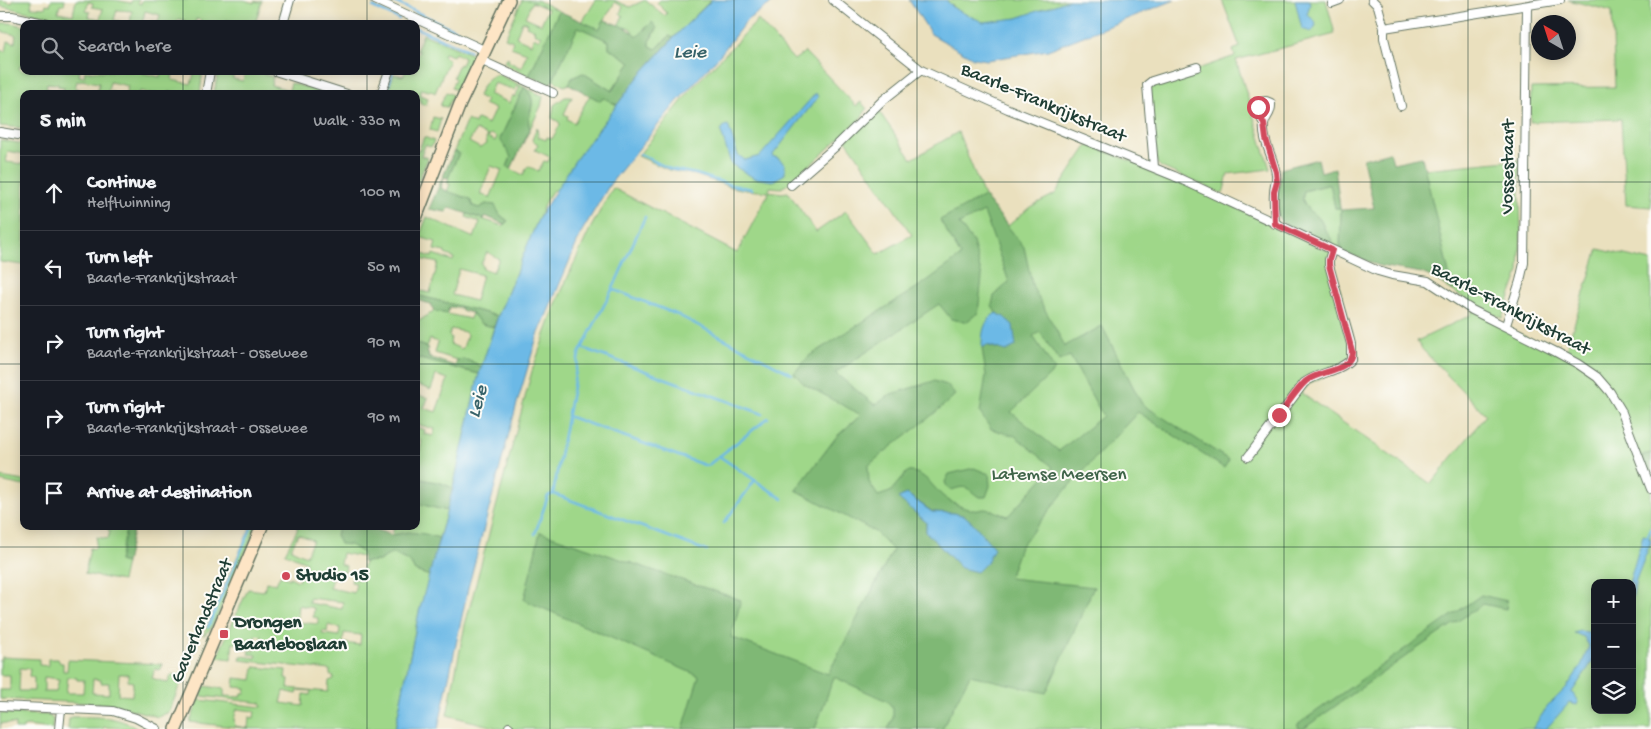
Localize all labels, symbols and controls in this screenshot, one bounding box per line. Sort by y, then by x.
north arrow [1531,15,1576,60]
search box [20,20,420,75]
icon: search [38,34,66,62]
text: Search here [78,36,172,59]
water label: Leie [674,42,707,65]
street label: Baarle-Frankrijkstraat [956,58,1131,150]
route start [1247,96,1270,119]
text: 5 min [40,110,85,135]
text: Walk · 330 m [313,113,400,132]
street label: Vossestaart [1497,117,1521,215]
text: Continue [87,172,156,195]
icon: ahead [40,179,68,207]
text: 100 m [360,184,400,203]
text: Helftwinning [87,195,171,214]
text: Turn left [87,247,151,270]
icon: left [40,254,68,282]
street label: Baarle-Frankrijkstraat [1426,258,1596,363]
text: 50 m [367,259,400,278]
text: Baarle-Frankrijkstraat [87,270,236,289]
text: Turn right [87,322,163,345]
icon: right [40,329,68,357]
text: 90 m [368,334,400,353]
text: Baarle-Frankrijkstraat - Ossewee [87,345,307,364]
water label: Leie [463,383,495,421]
text: Turn right [87,397,163,420]
icon: right [40,404,68,432]
route end [1268,404,1291,427]
text: 90 m [368,409,400,428]
text: Baarle-Frankrijkstraat - Ossewee [87,420,307,439]
park label: Latemse Meersen [991,464,1127,487]
icon: arrive [40,479,68,507]
text: Arrive at destination [87,482,251,505]
street label: Gaverlandstraat [166,553,240,687]
place label: Studio 15 [296,565,369,588]
marker: Studio 15 [280,570,292,582]
map controls [1591,579,1636,714]
button: + [1591,579,1636,624]
place label: Drongen Baarleboslaan [232,612,348,657]
button: − [1591,624,1636,669]
marker: Drongen Baarleboslaan [218,628,230,640]
button: layers [1591,669,1636,714]

